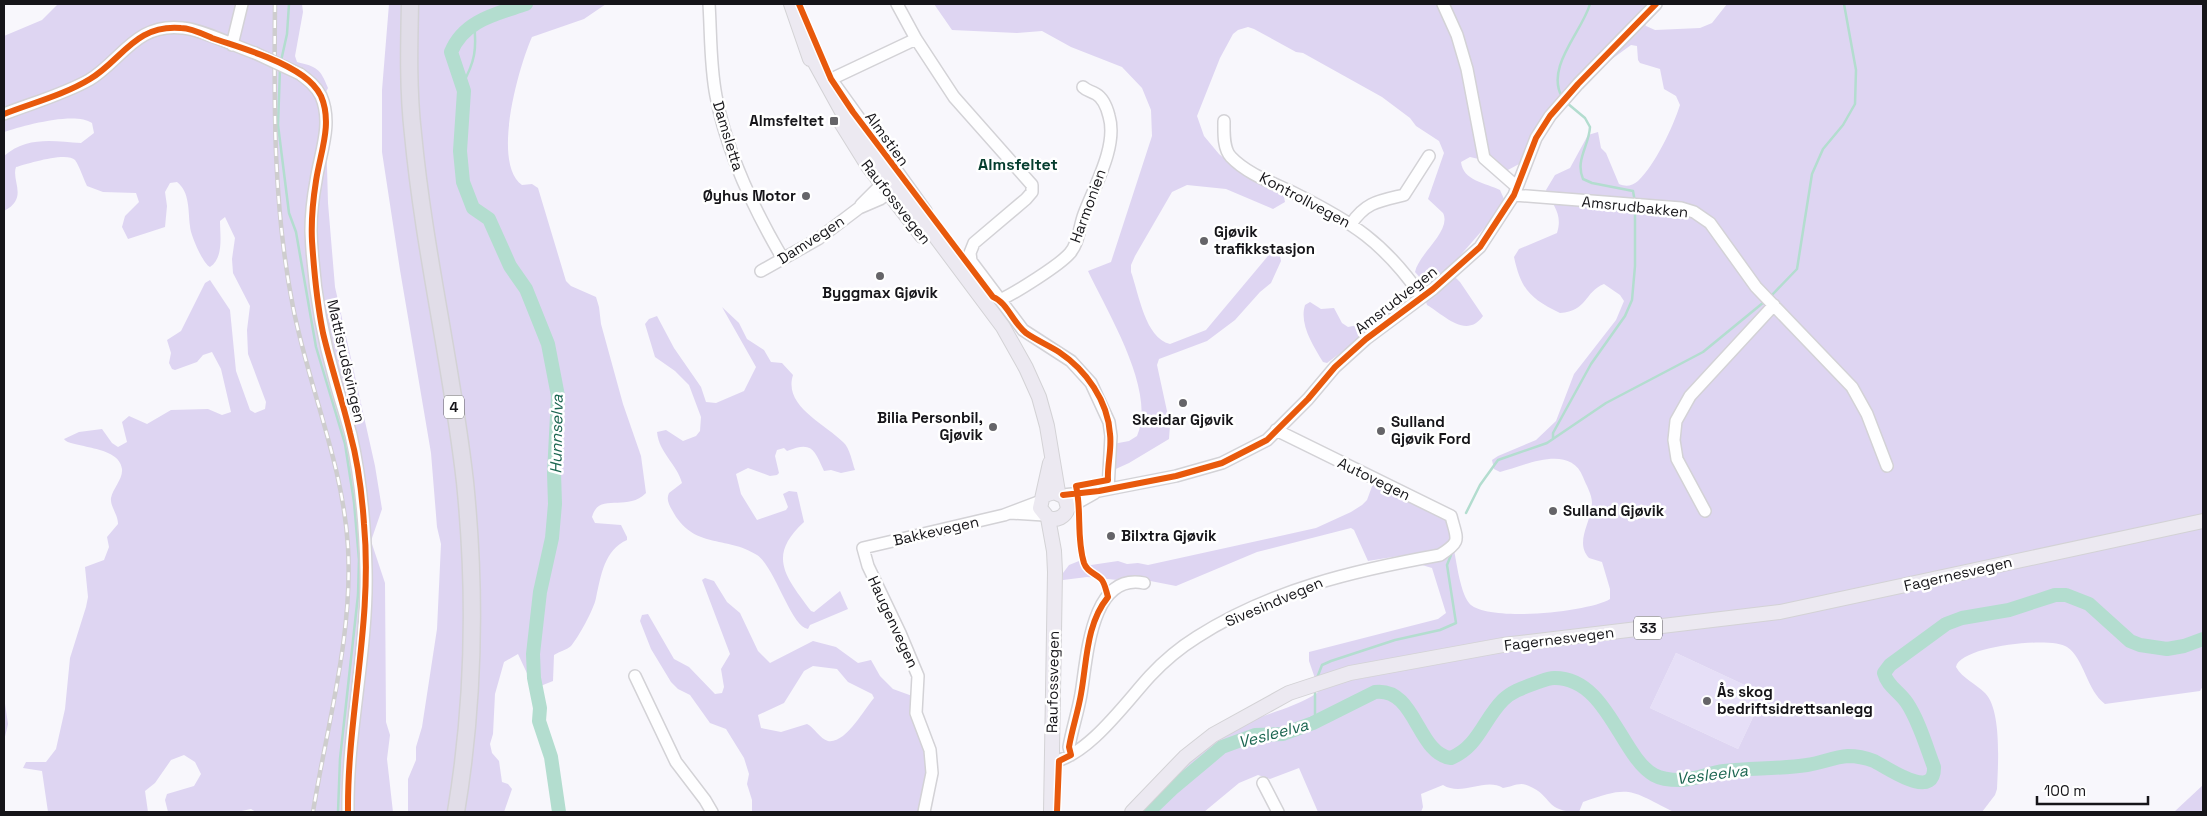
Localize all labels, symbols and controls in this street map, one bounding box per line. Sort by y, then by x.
street label: Damsletta [709,99,748,174]
street label: Almstien [861,108,913,170]
place label: Almsfeltet [749,111,824,130]
marker: Almsfeltet [828,115,840,127]
district label: Almsfeltet [978,154,1058,175]
street label: Raufossvegen [857,155,935,248]
street label: Harmonien [1065,166,1110,245]
street label: Kontrollvegen [1256,168,1354,232]
place label: Øyhus Motor [703,186,796,205]
marker: Øyhus Motor [800,190,812,202]
street label: Amsrudbakken [1581,191,1689,222]
street label: Damvegen [774,211,848,268]
place label: Gjøvik trafikkstasjon [1214,222,1315,258]
marker: Gjøvik trafikkstasjon [1198,235,1210,247]
street label: Amsrudvegen [1351,262,1441,338]
marker: Byggmax Gjøvik [874,270,886,282]
place label: Byggmax Gjøvik [822,283,939,302]
street label: Mattisrudsvingen [323,298,370,424]
water label: Hunnselva [545,393,568,474]
road number: 4 [444,396,464,418]
marker: Skeidar Gjøvik [1177,397,1189,409]
place label: Bilia Personbil, Gjøvik [877,408,984,444]
place label: Skeidar Gjøvik [1132,410,1234,429]
place label: Sulland Gjøvik Ford [1391,412,1471,448]
marker: Bilia Personbil, Gjøvik [987,421,999,433]
marker: Sulland Gjøvik Ford [1375,425,1387,437]
street label: Autovegen [1335,453,1414,504]
place label: Sulland Gjøvik [1563,501,1665,520]
marker: Sulland Gjøvik [1547,505,1559,517]
street label: Bakkevegen [891,511,981,550]
place label: Bilxtra Gjøvik [1121,526,1217,545]
marker: Bilxtra Gjøvik [1105,530,1117,542]
street label: Fagernesvegen [1902,552,2014,595]
street label: Sivesindvegen [1222,572,1326,631]
street label: Haugenvegen [864,573,923,671]
road number: 33 [1634,616,1662,640]
street label: Fagernesvegen [1503,622,1615,655]
street label: Raufossvegen [1042,631,1063,733]
place label: Ås skog bedriftsidrettsanlegg [1717,682,1873,718]
marker: Ås skog bedriftsidrettsanlegg [1701,695,1713,707]
water label: Vesleelva [1236,714,1311,753]
water label: Vesleelva [1675,760,1750,789]
scale bar [2037,774,2148,806]
text: 100 m [2044,781,2086,800]

